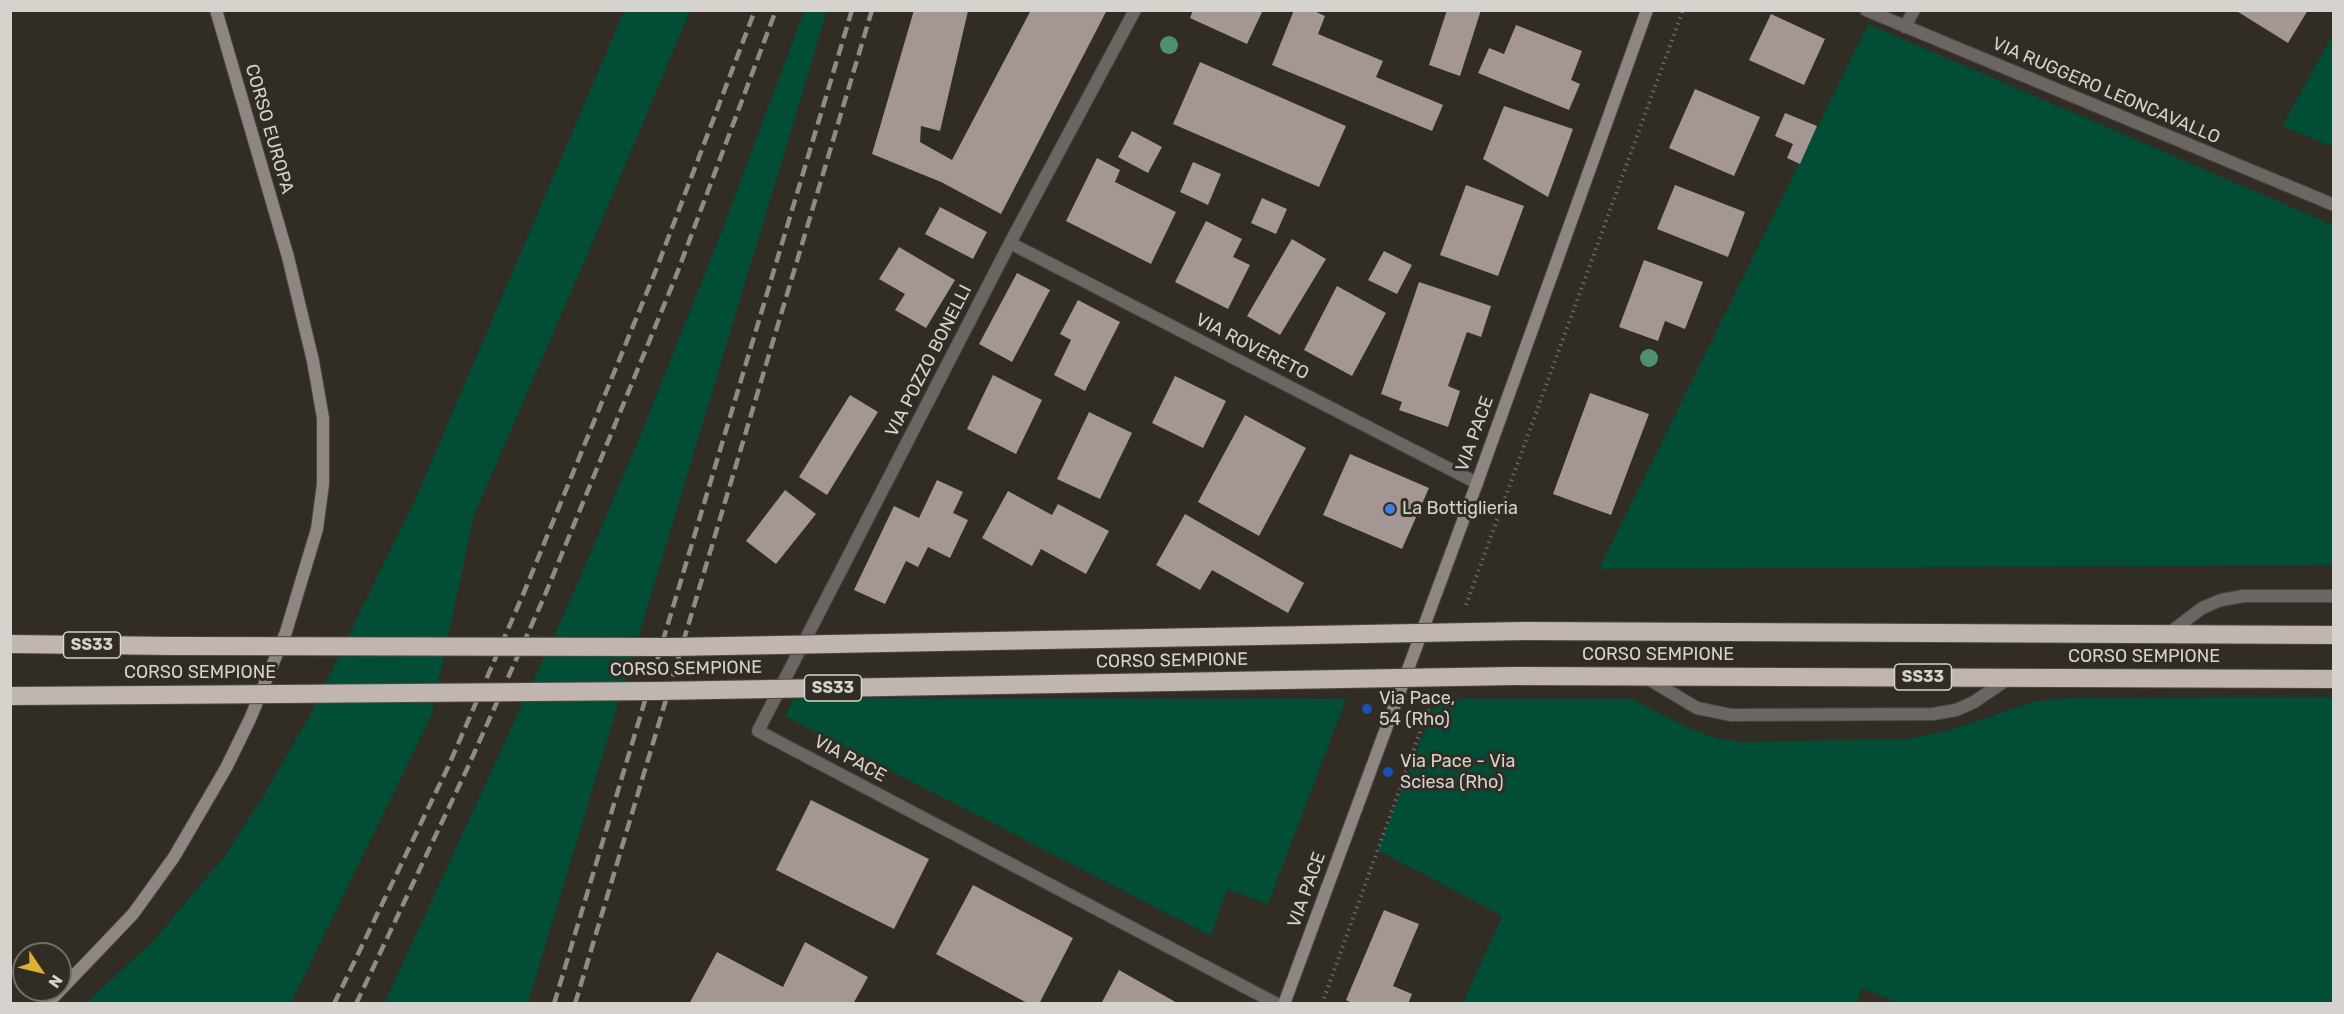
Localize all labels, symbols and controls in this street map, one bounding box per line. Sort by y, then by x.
street label: VIA RUGGERO LEONCAVALLO [1989,33,2223,149]
street label: CORSO EUROPA [240,62,298,196]
street label: VIA POZZO BONELLI [881,281,977,441]
street label: VIA ROVERETO [1192,309,1312,385]
street label: VIA PACE [1451,393,1499,475]
place label: La Bottiglieria [1402,498,1518,520]
marker: La Bottiglieria [1383,502,1397,516]
road number: SS33 [64,632,121,658]
street label: CORSO SEMPIONE [1582,644,1734,666]
street label: CORSO SEMPIONE [2068,646,2220,668]
street label: CORSO SEMPIONE [1096,649,1248,673]
street label: CORSO SEMPIONE [610,657,762,681]
street label: CORSO SEMPIONE [124,662,276,684]
road number: SS33 [1894,664,1952,690]
road number: SS33 [804,675,862,701]
place label: Via Pace, 54 (Rho) [1379,688,1455,730]
marker: Via Pace, 54 (Rho) [1360,702,1374,716]
street label: VIA PACE [810,731,890,787]
place label: Via Pace - Via Sciesa (Rho) [1400,751,1515,794]
marker: Via Pace - Via Sciesa (Rho) [1381,765,1395,779]
street label: VIA PACE [1283,849,1331,931]
north arrow [12,942,72,1002]
text: N [44,971,67,992]

